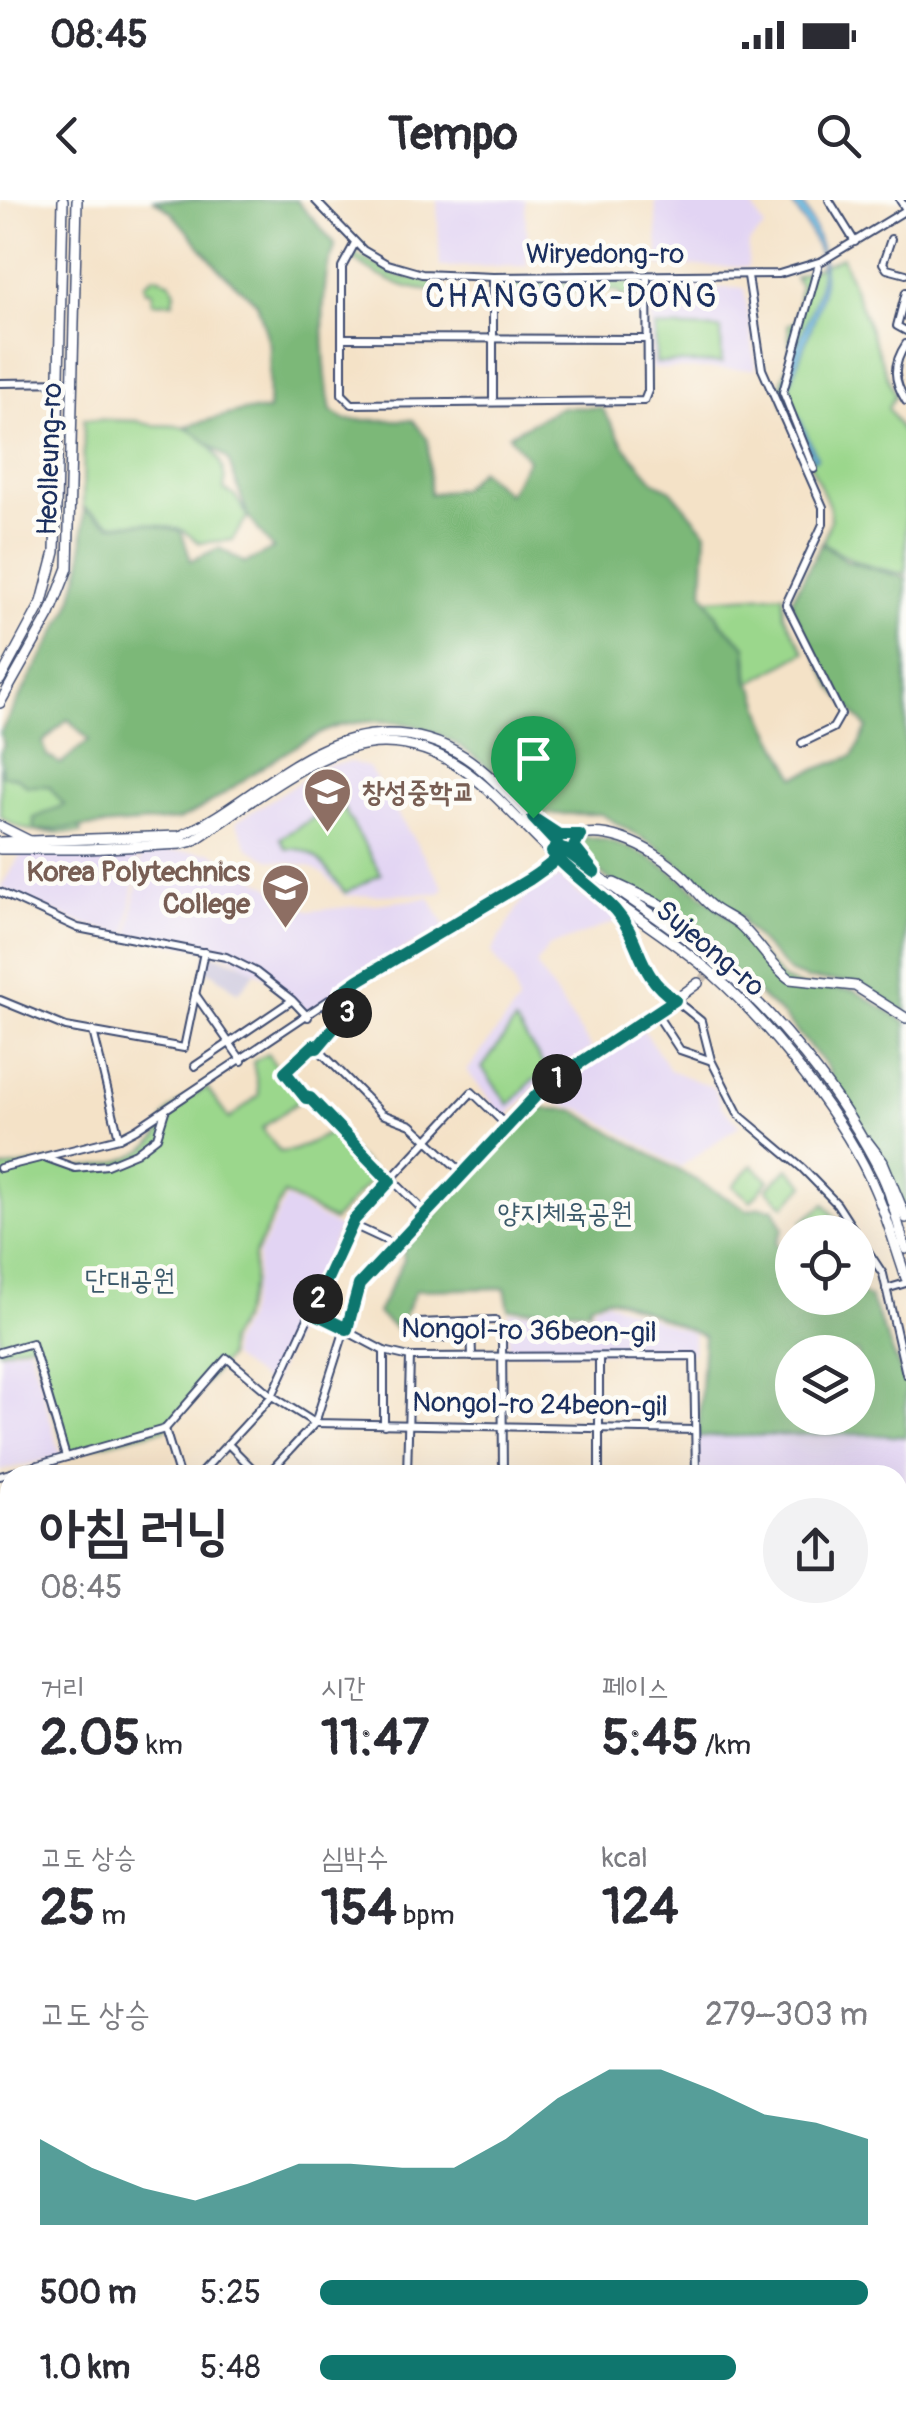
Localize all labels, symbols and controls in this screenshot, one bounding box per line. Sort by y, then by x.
text: 08:45 [50,11,148,59]
text: Tempo [388,107,518,163]
icon: back [40,108,95,163]
icon: search [811,108,866,163]
street label: Wiryedong-ro [526,237,684,272]
district label: CHANGGOK-DONG [425,277,719,317]
street label: Heolleung-ro [30,382,70,536]
pin [491,716,576,819]
icon: arrive [506,731,561,786]
school or university icon: 창성중학교 [301,766,353,834]
place label: 창성중학교 [362,775,475,810]
place label: Korea Polytechnics College [27,855,251,922]
school or university icon: Korea Polytechnics College [259,862,311,930]
street label: Sujeong-ro [648,893,772,1005]
pin: 3 [322,988,372,1038]
text: 3 [339,995,355,1030]
pin: 1 [532,1054,582,1104]
text: 1 [552,1061,562,1096]
park label: 양지체육공원 [497,1196,633,1231]
map controls [775,1215,875,1435]
button: locate [775,1215,875,1315]
park label: 단대공원 [85,1263,175,1298]
pin: 2 [293,1274,343,1324]
text: 2 [310,1281,326,1316]
street label: Nongol-ro 36beon-gil [401,1311,657,1351]
button: layers [775,1335,875,1435]
street label: Nongol-ro 24beon-gil [412,1385,668,1425]
text: 아침 러닝 [40,1496,229,1565]
button: share [763,1498,868,1603]
text: 08:45 [40,1568,122,1608]
text: 거리 [40,1671,85,1706]
text: 시간 [321,1671,366,1706]
text: 페이스 [602,1671,670,1706]
text: 2.05 [40,1707,140,1770]
text: 11:47 [321,1707,429,1770]
text: 5:45 [602,1707,699,1770]
text: km [140,1728,183,1763]
text: /km [699,1728,751,1763]
text: 고도 상승 [40,1841,136,1876]
text: 심박수 [321,1841,389,1876]
text: kcal [602,1841,648,1876]
text: 124 [602,1876,679,1939]
text: 25 [40,1877,95,1940]
text: 154 [321,1877,397,1940]
text: m [95,1898,126,1933]
text: bpm [397,1898,455,1933]
text: 고도 상승 [40,1995,150,2035]
text: 279–303 m [705,1995,868,2035]
text: 500 m [40,2273,136,2313]
text: 5:25 [200,2273,261,2313]
text: 1.0 km [40,2348,130,2388]
text: 5:48 [200,2348,261,2388]

